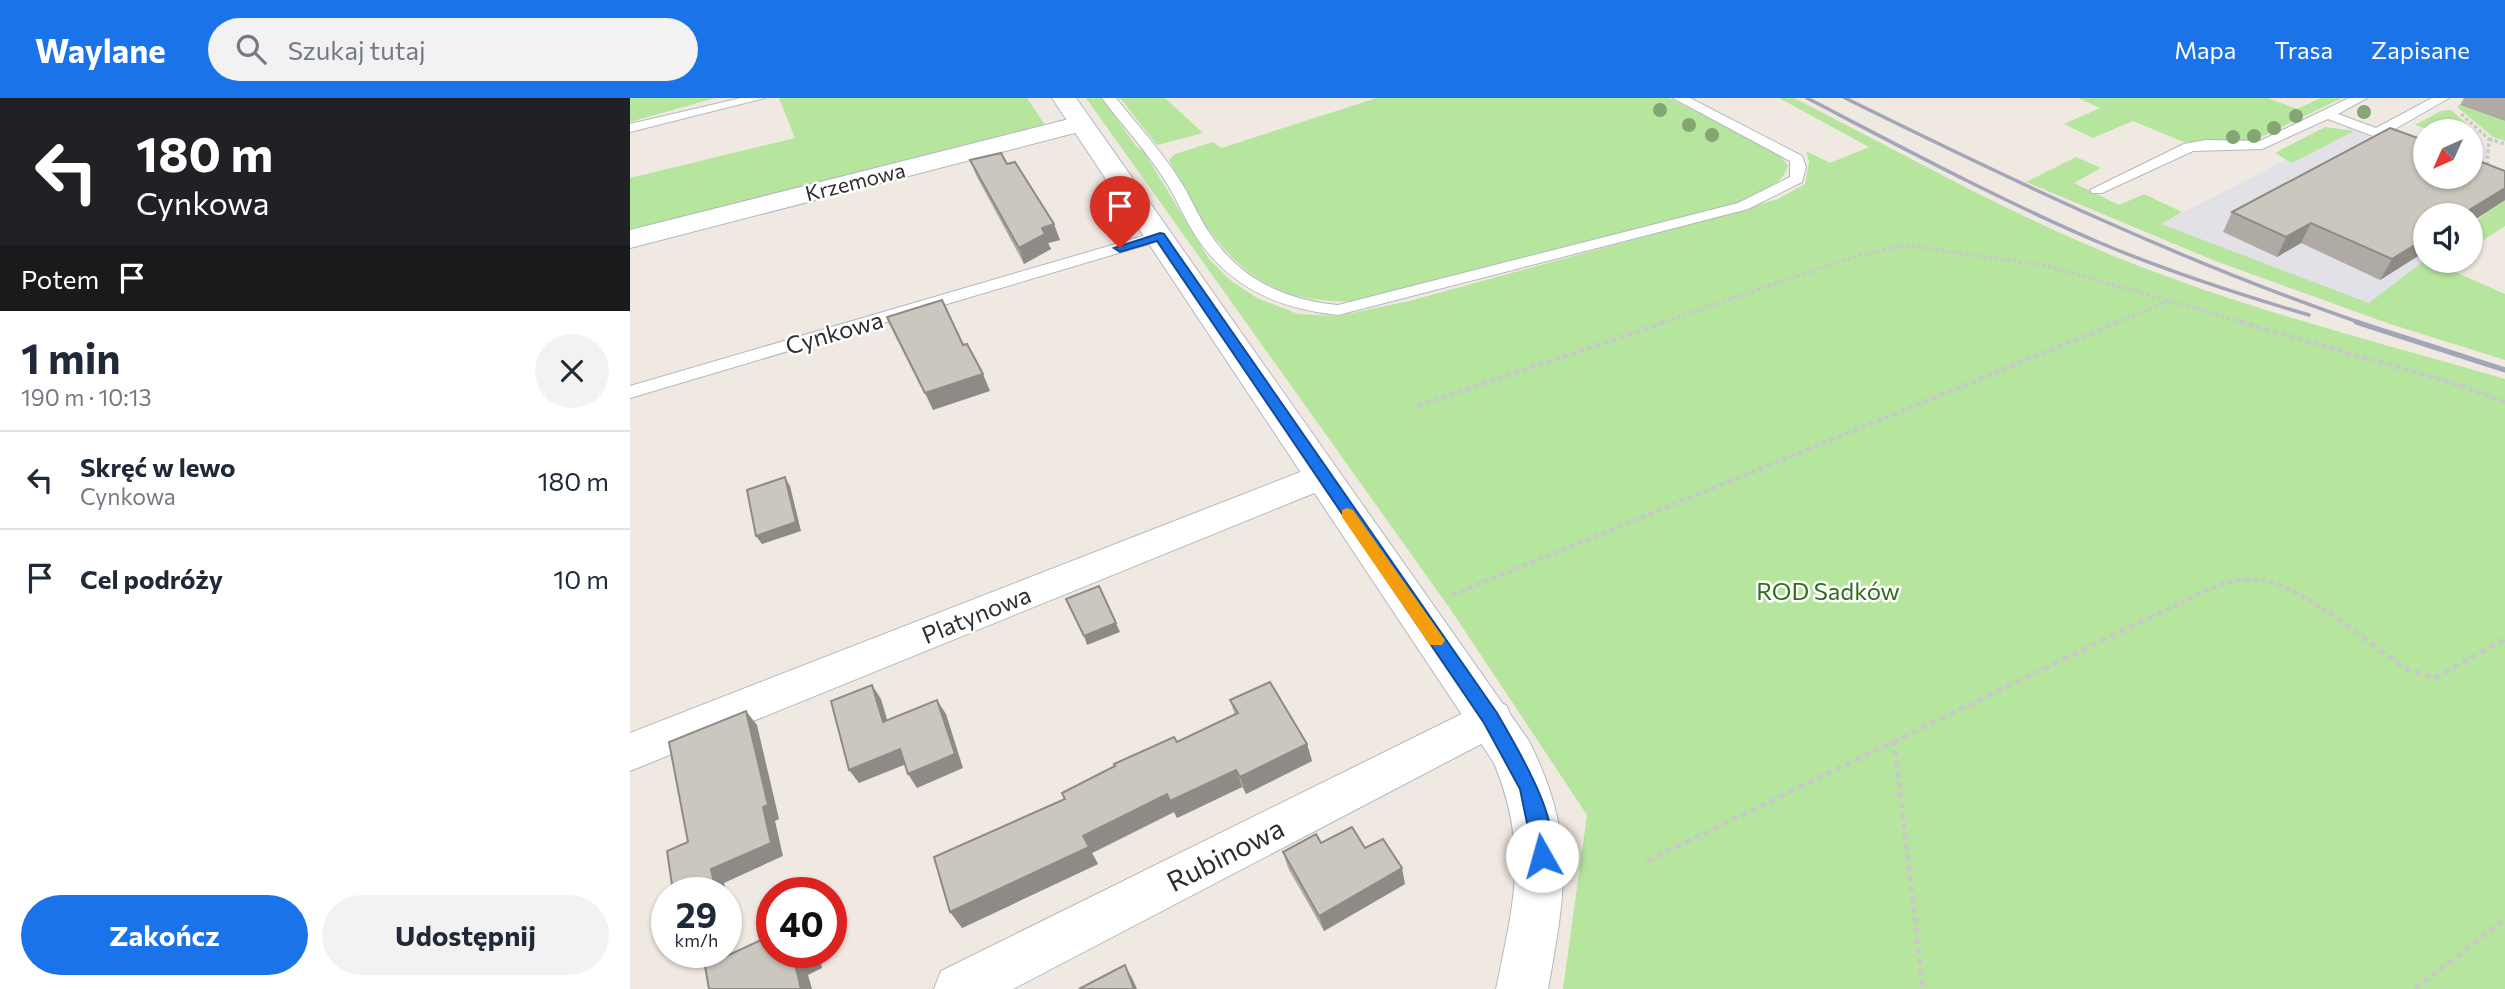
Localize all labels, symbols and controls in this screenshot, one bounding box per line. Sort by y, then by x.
search box [208,18,698,81]
text: Waylane [35,29,166,70]
icon: search [232,30,270,68]
text: Szukaj tutaj [288,34,426,65]
text: Mapa [2174,35,2236,64]
text: Trasa [2274,35,2333,64]
text: Zapisane [2371,35,2470,64]
north arrow [2413,119,2483,189]
map controls [2413,119,2483,273]
text: 180 m [136,122,273,182]
icon: left [21,126,112,217]
street label: Krzemowa [802,157,908,205]
pin [1090,176,1150,248]
text: Cynkowa [136,182,269,222]
icon: arrive [1101,187,1139,225]
button: sound [2413,203,2483,273]
icon: arrive [113,259,151,297]
text: Potem [21,263,99,294]
street label: Cynkowa [782,304,886,360]
text: 1 min [21,331,121,383]
button: close [535,334,609,408]
text: 190 m · 10:13 [21,383,152,411]
text: Skręć w lewo [80,451,236,482]
icon: left [21,461,59,499]
text: 180 m [537,465,609,496]
text: Cynkowa [80,482,176,510]
icon: arrive [21,559,59,597]
text: Cel podróży [80,563,223,594]
text: 10 m [553,563,609,594]
park label: ROD Sadków [1756,576,1900,605]
street label: Platynowa [917,579,1035,649]
street label: Rubinowa [1161,810,1289,898]
position arrow [1505,819,1579,893]
speed limit sign: 40 [756,877,847,968]
text: 29 [676,892,717,935]
button: Zakończ [21,895,308,975]
button: Udostępnij [322,895,609,975]
text: km/h [675,929,718,951]

